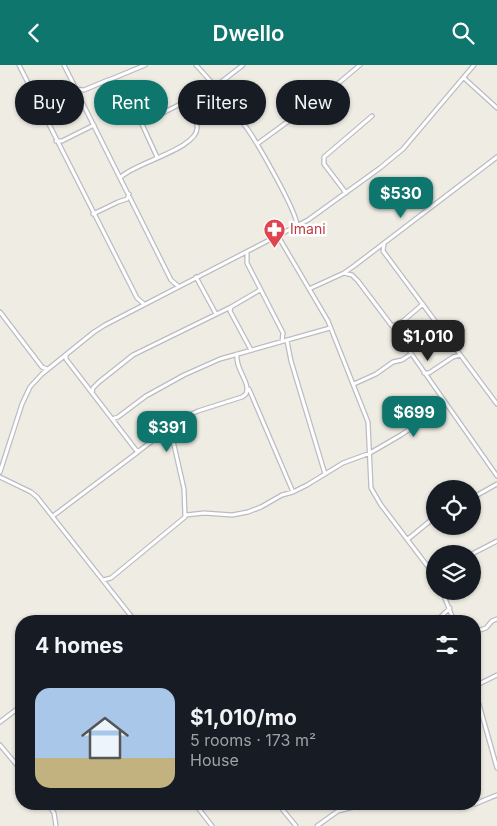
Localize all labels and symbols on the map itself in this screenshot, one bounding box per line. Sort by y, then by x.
pin: $530 [371,177,431,219]
pharmacy icon: Imani [262,217,286,248]
place label: Imani [290,220,326,237]
pin: $1,010 [387,319,469,362]
pin: $699 [384,395,444,438]
pin: $391 [137,411,197,453]

